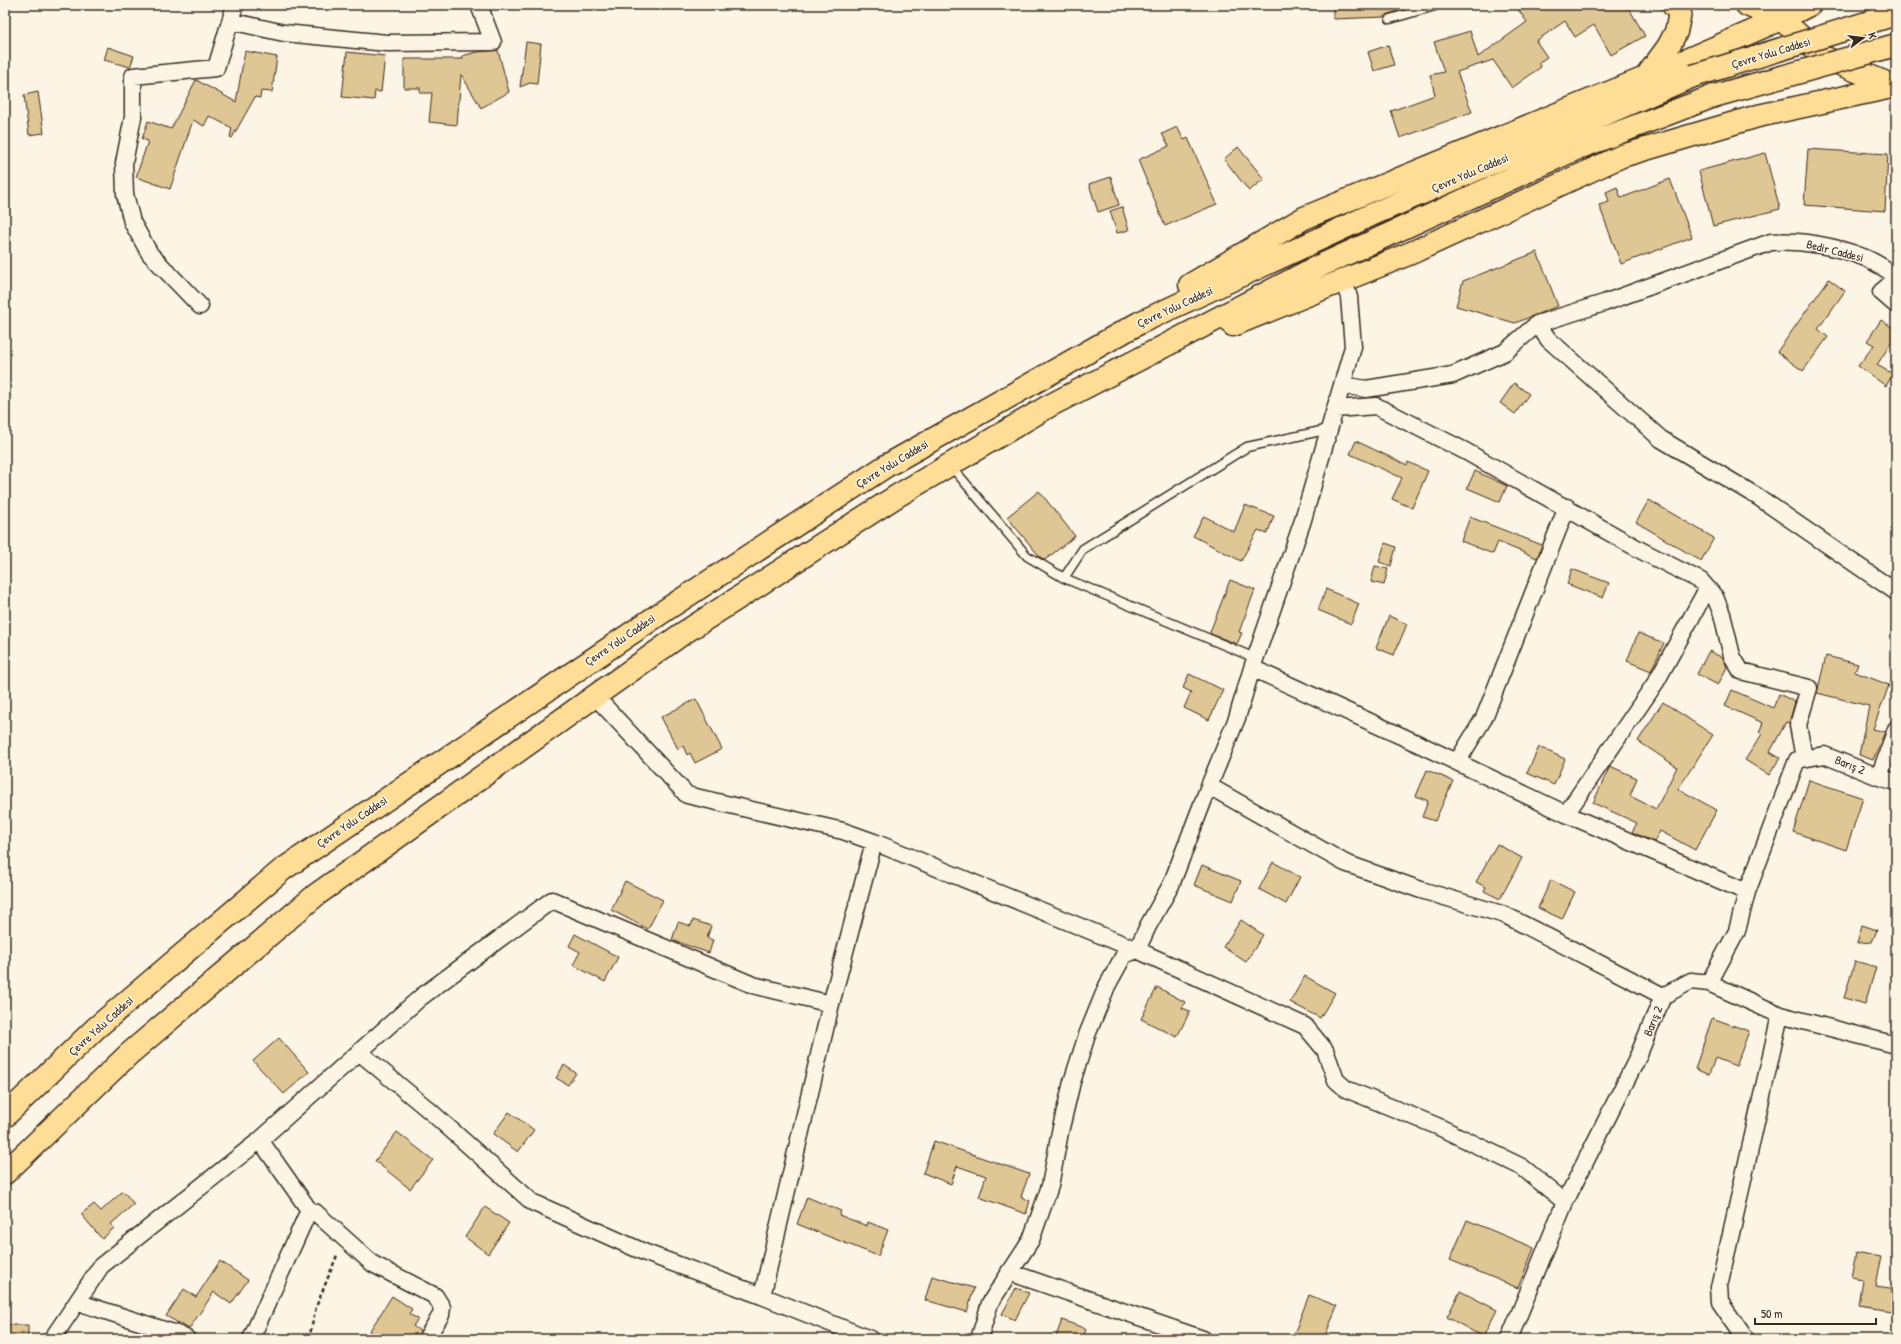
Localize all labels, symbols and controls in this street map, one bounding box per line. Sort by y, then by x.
north arrow [1843,18,1883,58]
text: K [1865,31,1880,40]
street label: Çevre Yolu Caddesi [1729,32,1813,73]
street label: Çevre Yolu Caddesi [1429,149,1511,196]
street label: Bedir Caddesi [1805,235,1865,266]
street label: Çevre Yolu Caddesi [1134,282,1216,332]
street label: Çevre Yolu Caddesi [852,435,931,492]
street label: Çevre Yolu Caddesi [581,610,658,670]
street label: Barış 2 [1833,751,1868,778]
street label: Çevre Yolu Caddesi [313,792,390,852]
street label: Çevre Yolu Caddesi [65,992,137,1059]
street label: Barış 2 [1639,1003,1666,1038]
scale bar [1755,1300,1876,1326]
text: 50 m [1761,1305,1782,1322]

